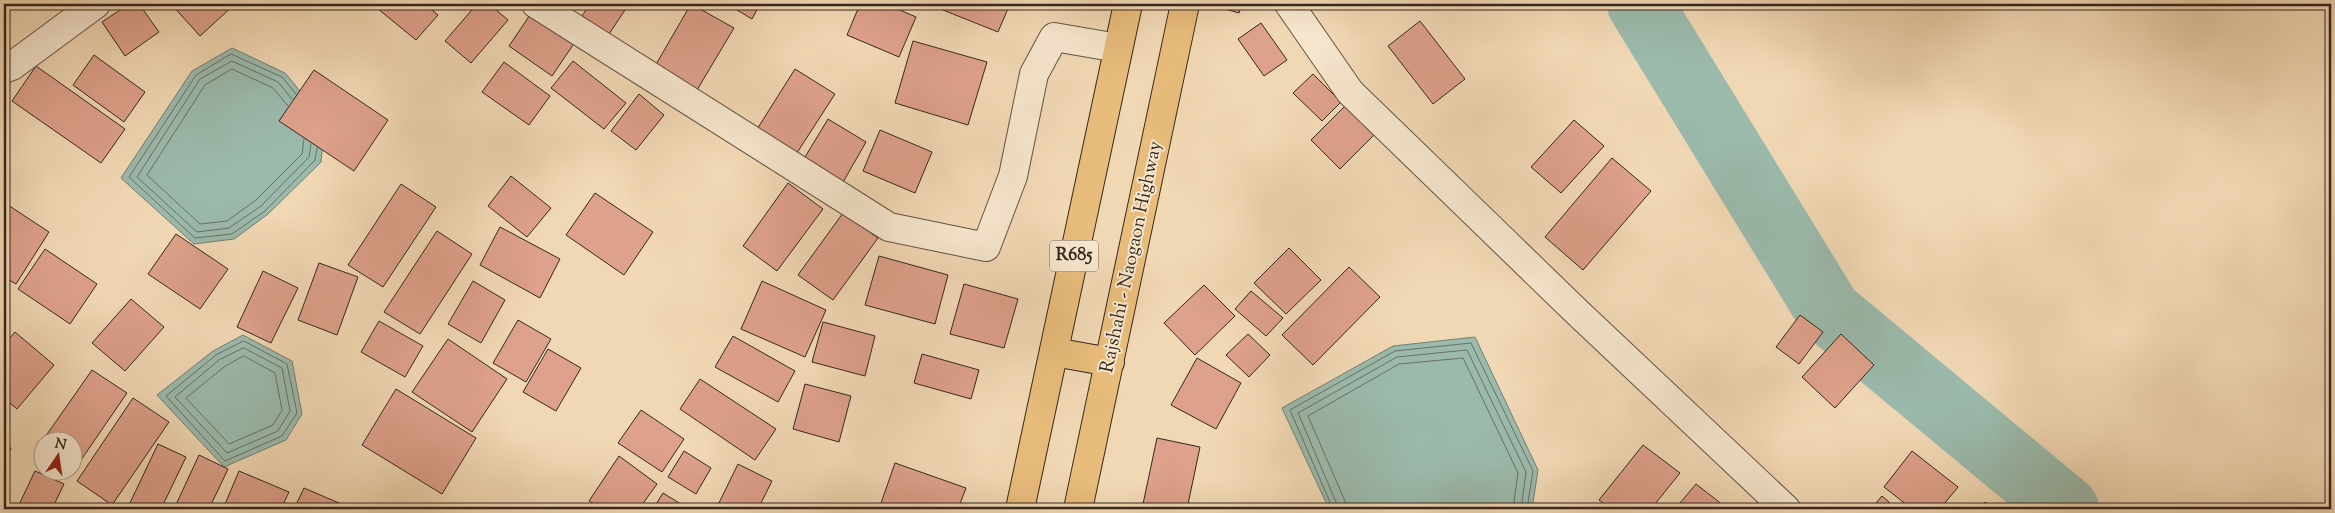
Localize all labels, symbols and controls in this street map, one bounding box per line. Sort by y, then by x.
street label: Rajshahi - Naogaon Highway [1094,138,1170,375]
road number: R685 [1050,240,1098,272]
north arrow [32,430,82,480]
text: N [53,434,68,456]

